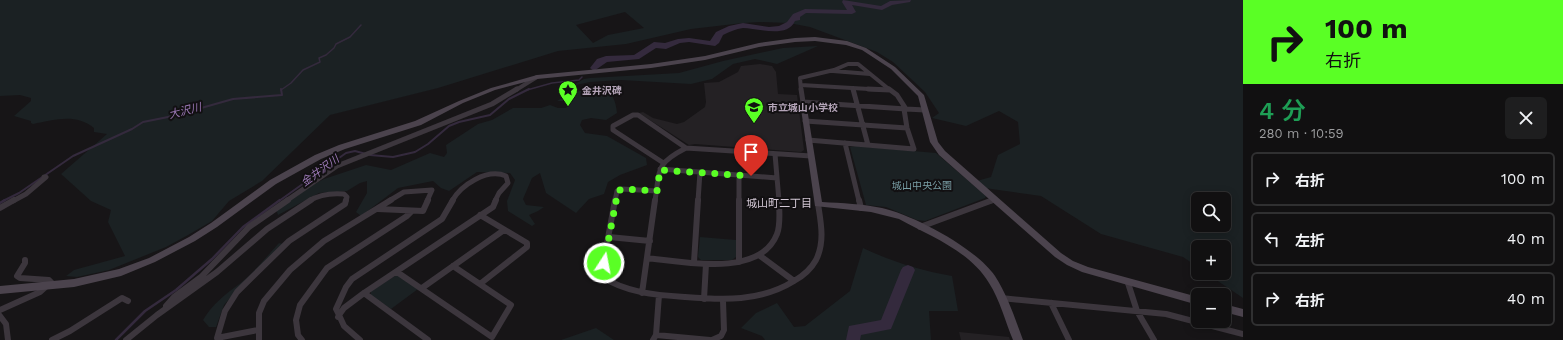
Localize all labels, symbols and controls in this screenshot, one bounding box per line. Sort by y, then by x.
text: 100 m [1325,12,1408,45]
icon: right [1259,16,1311,68]
text: 右折 [1325,50,1361,71]
place icon: 金井沢碑 [557,79,579,107]
place label: 金井沢碑 [582,85,622,96]
school or university icon: 市立城山小学校 [743,96,765,124]
text: 4 分 [1259,97,1306,125]
button: close [1505,97,1547,139]
water label: 大沢川 [167,100,204,121]
place label: 市立城山小学校 [768,102,838,113]
text: 280 m · 10:59 [1259,126,1344,141]
pin [734,135,768,176]
icon: arrive [740,141,762,163]
water label: 金井沢川 [298,152,342,189]
icon: right [1261,168,1283,190]
text: 100 m [1501,170,1545,188]
text: 右折 [1295,172,1325,190]
park label: 城山中央公園 [892,180,952,191]
map controls [1191,192,1231,328]
button: search [1191,192,1231,232]
district label: 城山町二丁目 [746,197,812,210]
icon: left [1261,228,1283,250]
text: 40 m [1507,230,1545,248]
text: 左折 [1295,232,1325,250]
button: + [1191,240,1231,280]
position arrow [583,242,625,284]
button: − [1191,288,1231,328]
icon: right [1261,288,1283,310]
text: 40 m [1507,290,1545,308]
text: 右折 [1295,292,1325,310]

